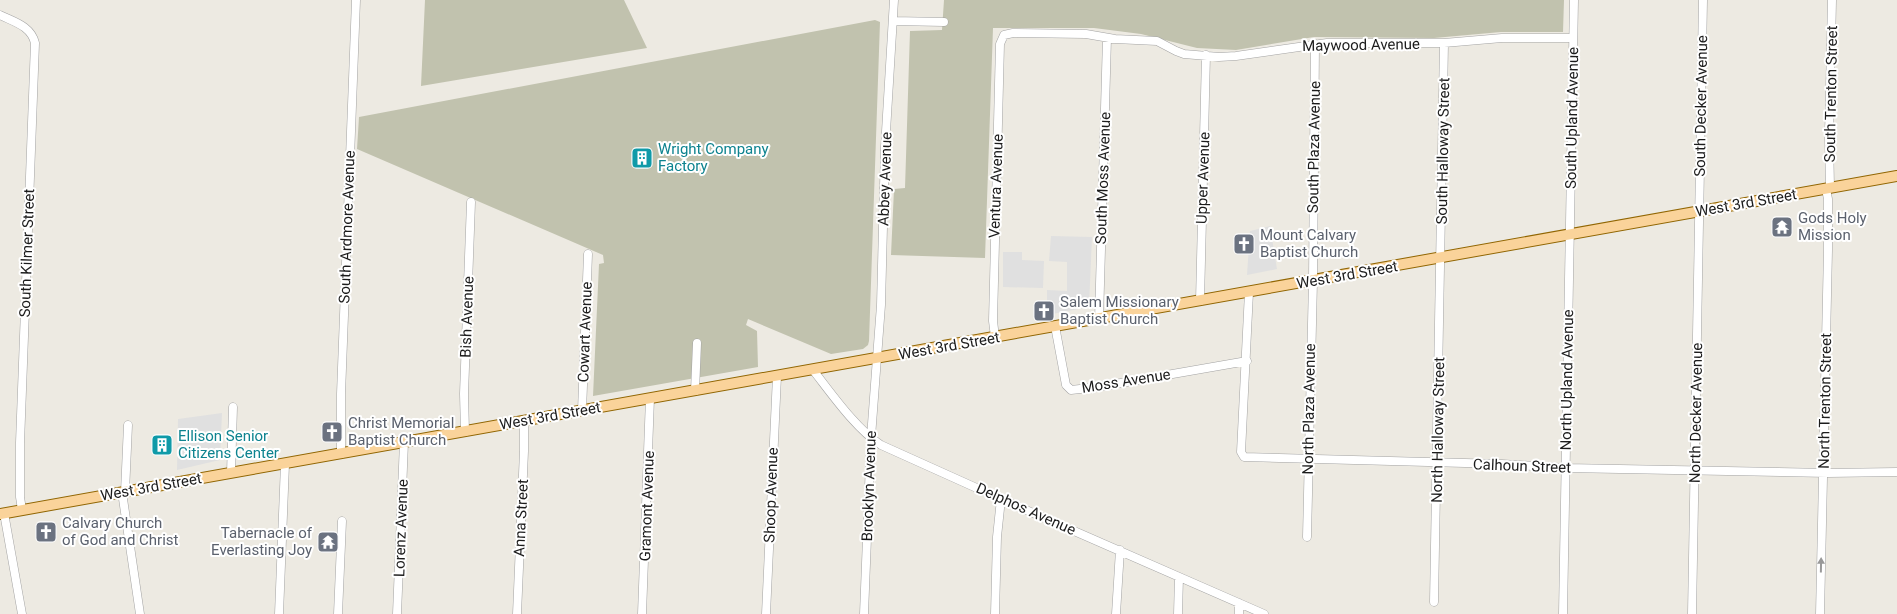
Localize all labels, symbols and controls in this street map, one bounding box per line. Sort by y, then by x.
street label: South Trenton Street [1821,25,1841,163]
street label: Maywood Avenue [1302,35,1420,55]
street label: South Decker Avenue [1691,35,1711,177]
street label: South Upland Avenue [1562,47,1582,189]
street label: South Halloway Street [1433,77,1453,225]
street label: South Plaza Avenue [1304,81,1324,213]
street label: South Moss Avenue [1092,111,1114,245]
street label: Abbey Avenue [874,131,896,226]
street label: Upper Avenue [1192,131,1214,224]
street label: Ventura Avenue [985,133,1007,238]
place label: Wright Company Factory [658,140,769,175]
building icon: Wright Company Factory [630,146,654,170]
street label: South Ardmore Avenue [335,150,359,304]
street label: West 3rd Street [1694,185,1798,221]
street label: South Kilmer Street [16,188,38,318]
place label: Gods Holy Mission [1798,209,1867,244]
temple icon: Gods Holy Mission [1770,215,1794,239]
place label: Mount Calvary Baptist Church [1260,226,1358,261]
church icon: Mount Calvary Baptist Church [1232,232,1256,256]
street label: West 3rd Street [1295,257,1399,293]
street label: Bish Avenue [457,276,477,358]
street label: Cowart Avenue [574,281,596,383]
place label: Salem Missionary Baptist Church [1060,293,1179,328]
church icon: Salem Missionary Baptist Church [1032,299,1056,323]
street label: North Upland Avenue [1557,309,1577,451]
street label: West 3rd Street [897,328,1001,364]
street label: North Trenton Street [1815,333,1835,469]
street label: North Plaza Avenue [1299,343,1319,475]
street label: North Decker Avenue [1686,343,1706,483]
street label: North Halloway Street [1428,357,1448,503]
street label: Moss Avenue [1080,365,1172,397]
street label: West 3rd Street [498,398,602,434]
place label: Christ Memorial Baptist Church [348,414,454,449]
church icon: Christ Memorial Baptist Church [320,420,344,444]
place label: Ellison Senior Citizens Center [178,427,279,462]
street label: Brooklyn Avenue [858,430,880,542]
building icon: Ellison Senior Citizens Center [150,433,174,457]
street label: Shoop Avenue [760,447,782,543]
street label: Gramont Avenue [636,450,658,562]
street label: Calhoun Street [1473,455,1571,477]
street label: West 3rd Street [99,469,203,505]
street label: Lorenz Avenue [390,479,412,577]
street label: Anna Street [510,479,532,557]
street label: Delphos Avenue [973,479,1079,539]
place label: Calvary Church of God and Christ [62,514,179,549]
church icon: Calvary Church of God and Christ [34,520,58,544]
place label: Tabernacle of Everlasting Joy [211,524,313,559]
temple icon: Tabernacle of Everlasting Joy [316,530,340,554]
one-way arrow [1818,557,1826,573]

